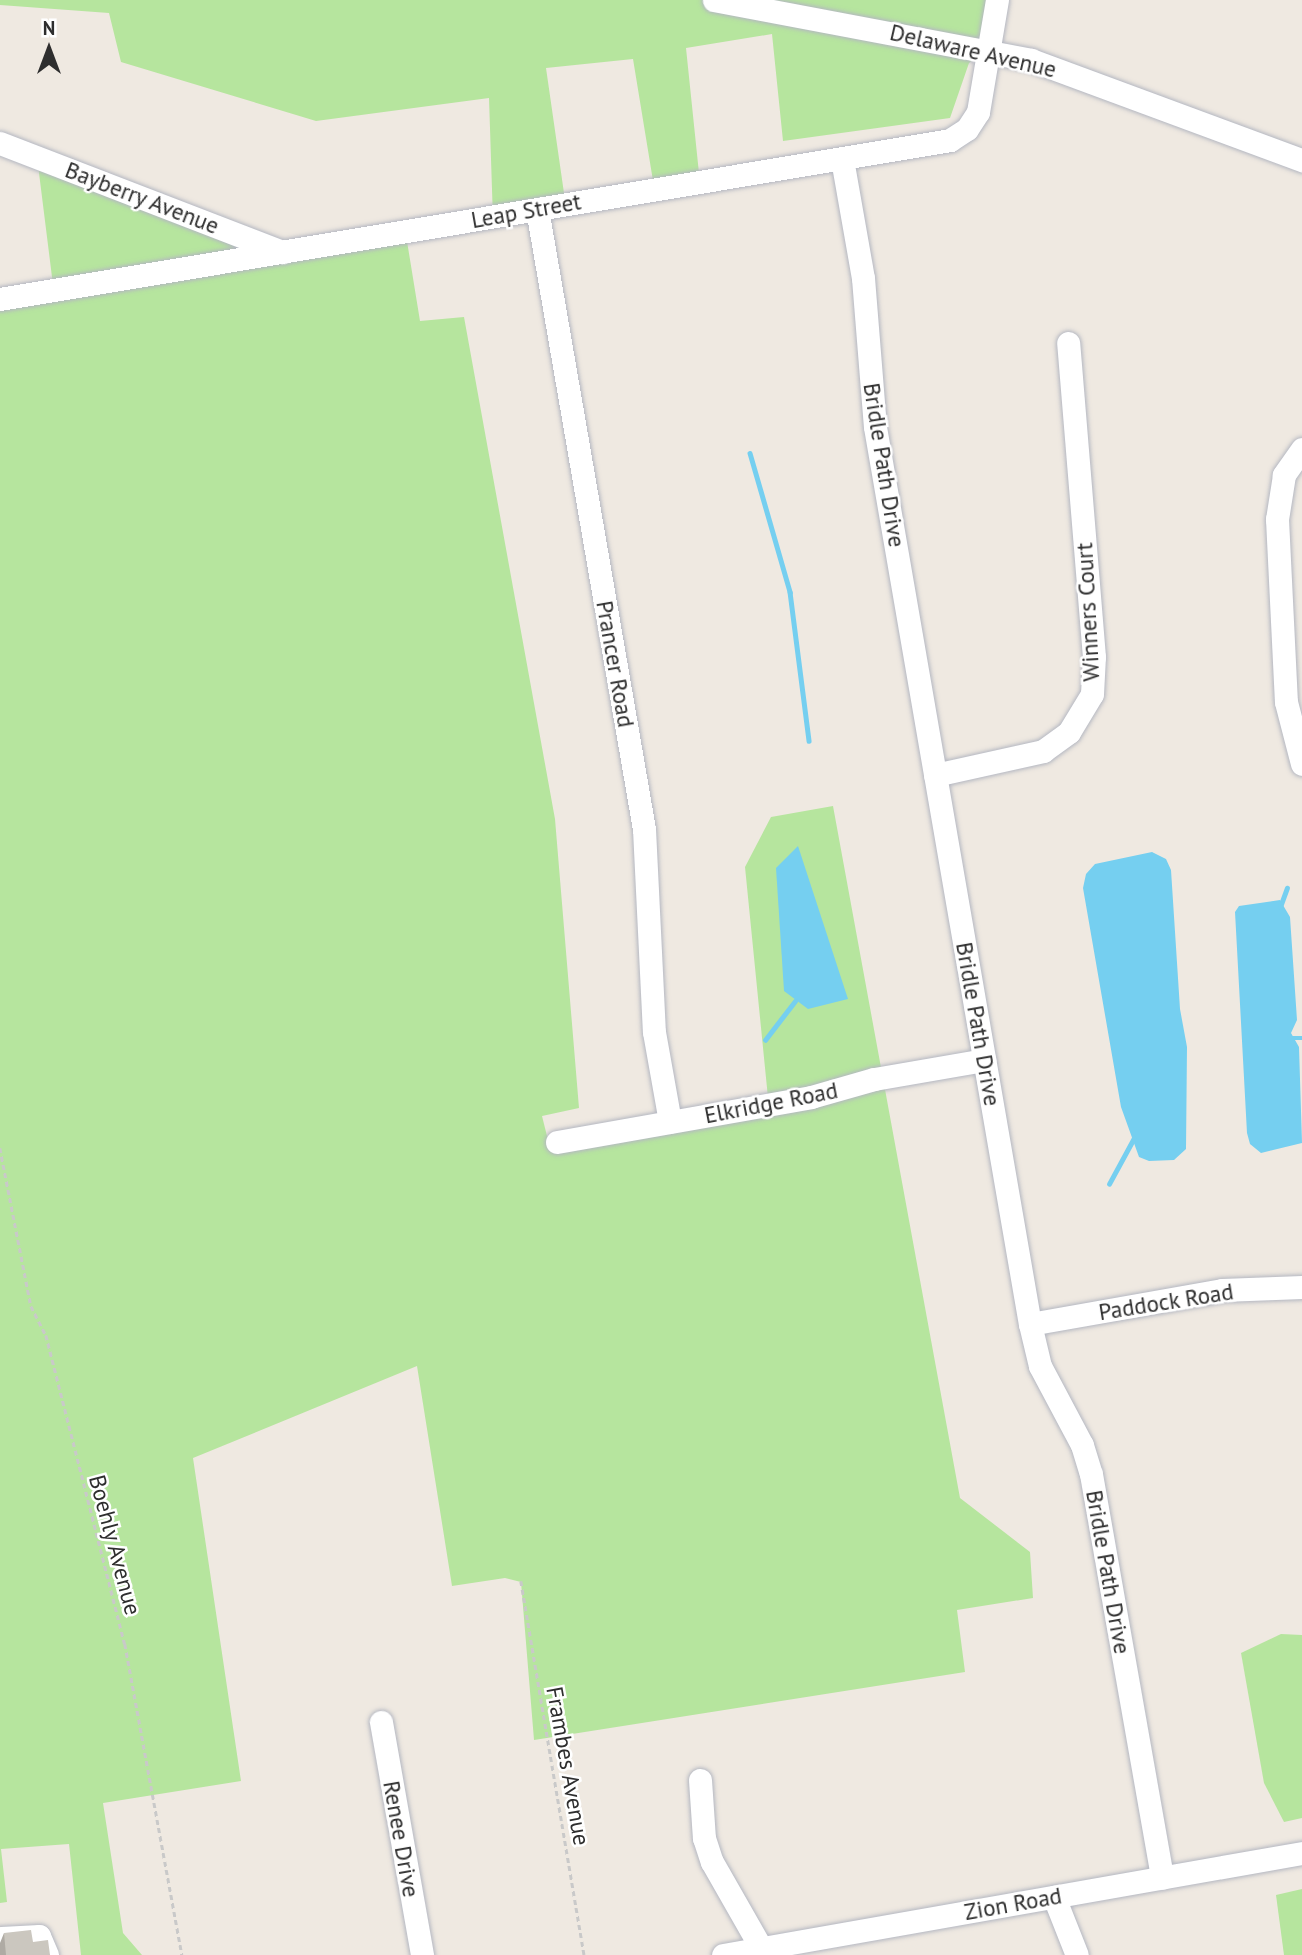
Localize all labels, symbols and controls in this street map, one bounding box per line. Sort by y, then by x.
north arrow [14,14,84,84]
text: N [43,16,55,40]
street label: Delaware Avenue [887,18,1059,84]
street label: Bayberry Avenue [61,156,223,240]
street label: Leap Street [469,188,583,234]
street label: Bridle Path Drive [857,381,911,549]
street label: Winners Court [1071,542,1105,682]
street label: Prancer Road [590,599,640,729]
street label: Bridle Path Drive [950,940,1006,1108]
street label: Elkridge Road [702,1077,840,1129]
street label: Paddock Road [1096,1278,1236,1326]
street label: Boehly Avenue [83,1471,147,1619]
street label: Bridle Path Drive [1080,1488,1136,1656]
street label: Frambes Avenue [540,1684,596,1848]
street label: Renee Drive [377,1779,425,1899]
street label: Zion Road [962,1882,1064,1926]

